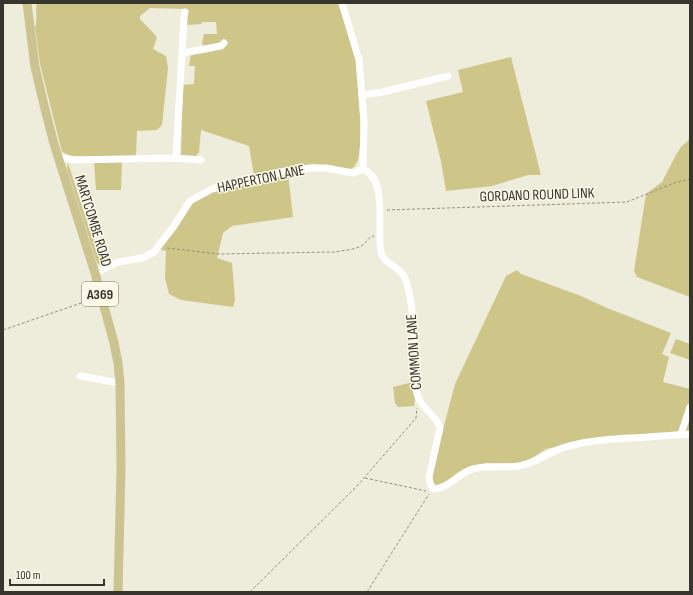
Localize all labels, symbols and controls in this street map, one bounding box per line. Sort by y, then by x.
street label: HAPPERTON LANE [216,160,306,198]
street label: MARTCOMBE ROAD [70,173,116,269]
street label: GORDANO ROUND LINK [479,183,595,207]
road number: A369 [82,282,118,306]
street label: COMMON LANE [402,314,426,390]
scale bar [10,561,104,587]
text: 100 m [16,568,41,583]

